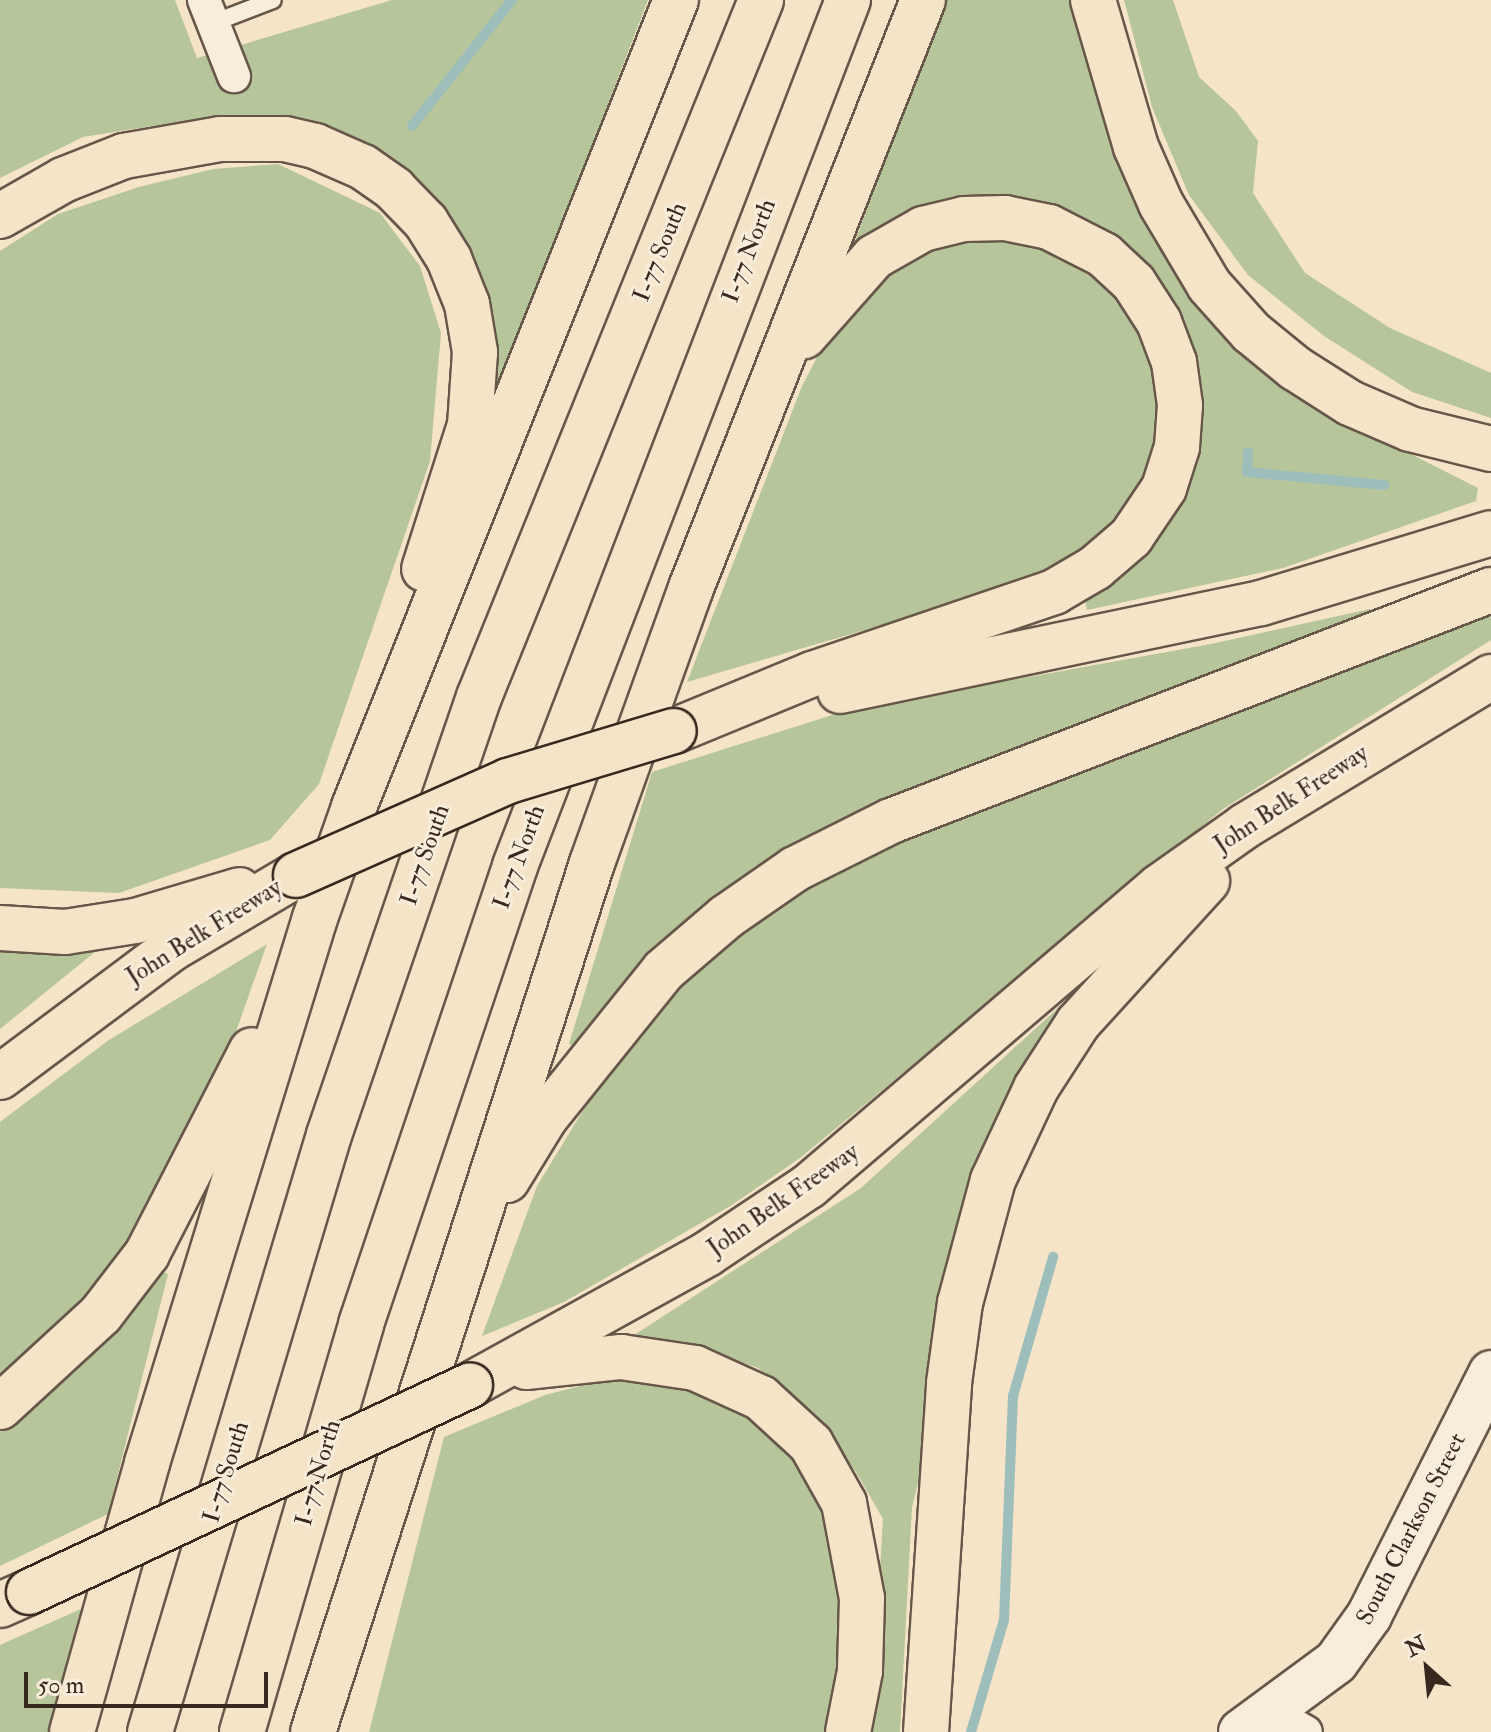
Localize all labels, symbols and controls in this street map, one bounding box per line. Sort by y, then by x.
street label: I-77 North [716,195,782,307]
street label: I-77 South [627,198,693,306]
street label: John Belk Freeway [1209,739,1373,859]
street label: I-77 South [394,801,456,909]
street label: I-77 North [487,801,551,913]
street label: John Belk Freeway [121,873,287,991]
street label: John Belk Freeway [702,1137,864,1263]
street label: I-77 North [289,1417,347,1529]
street label: I-77 South [197,1418,255,1526]
street label: South Clarkson Street [1350,1428,1472,1630]
north arrow [1387,1628,1467,1708]
text: N [1401,1630,1431,1664]
scale bar [28,1656,272,1706]
text: 50 m [38,1670,84,1701]

